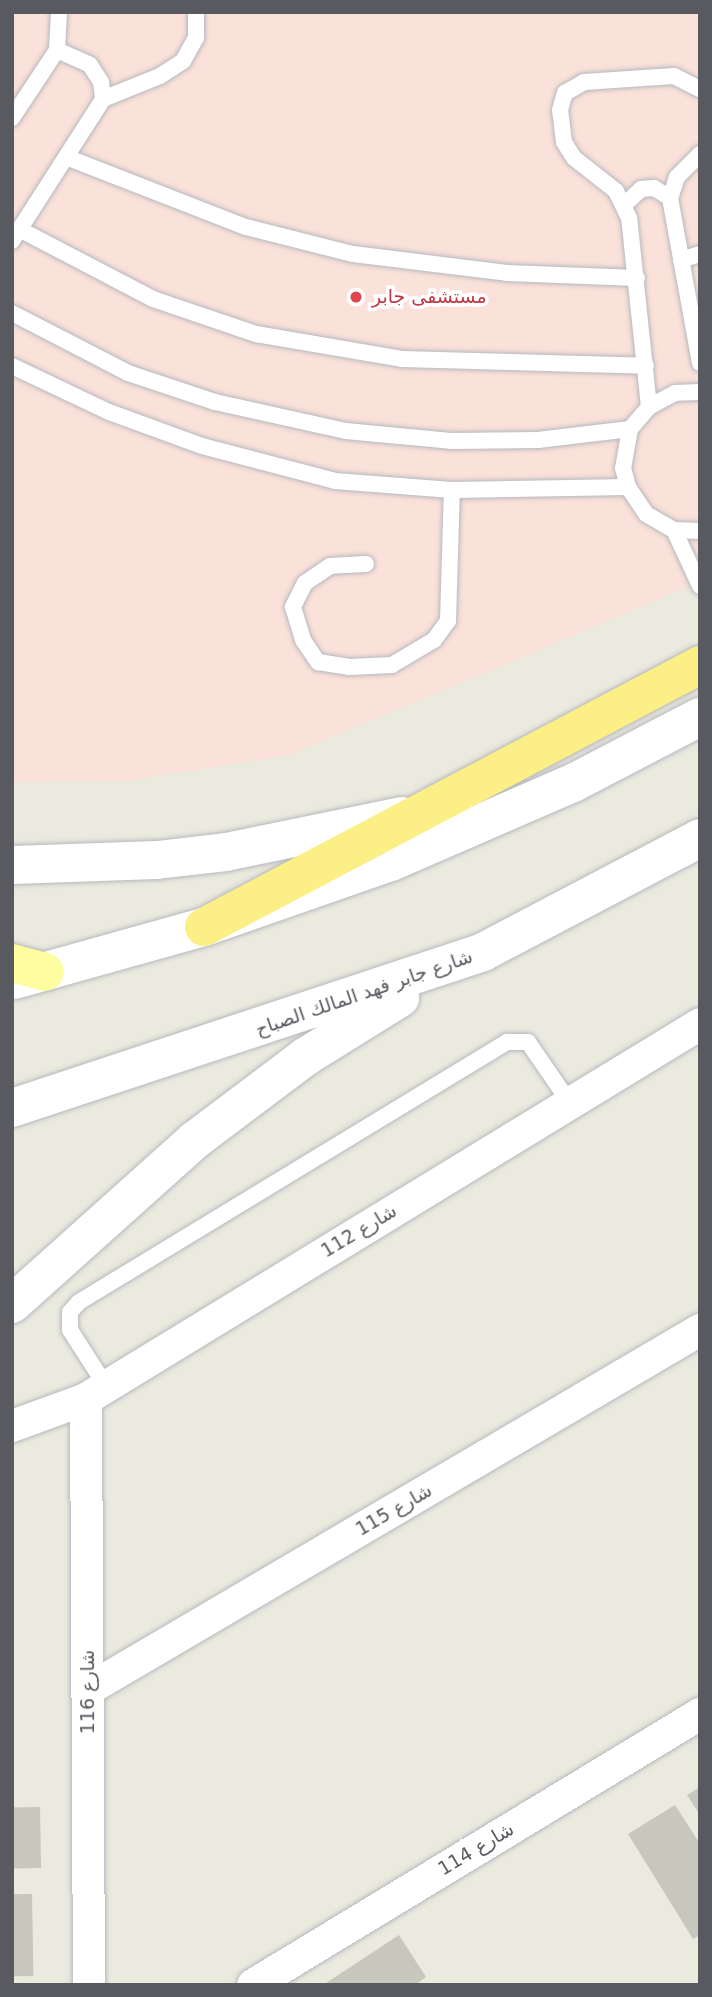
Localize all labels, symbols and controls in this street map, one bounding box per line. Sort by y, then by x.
place label: مستشفى جابر [372,286,487,308]
marker: مستشفى جابر [346,287,366,307]
street label: شارع جابر فهد المالك الصباح [252,945,476,1041]
street label: شارع 112 [317,1199,401,1263]
street label: شارع 115 [352,1479,436,1541]
street label: شارع 116 [77,1650,99,1734]
street label: شارع 114 [434,1817,518,1881]

